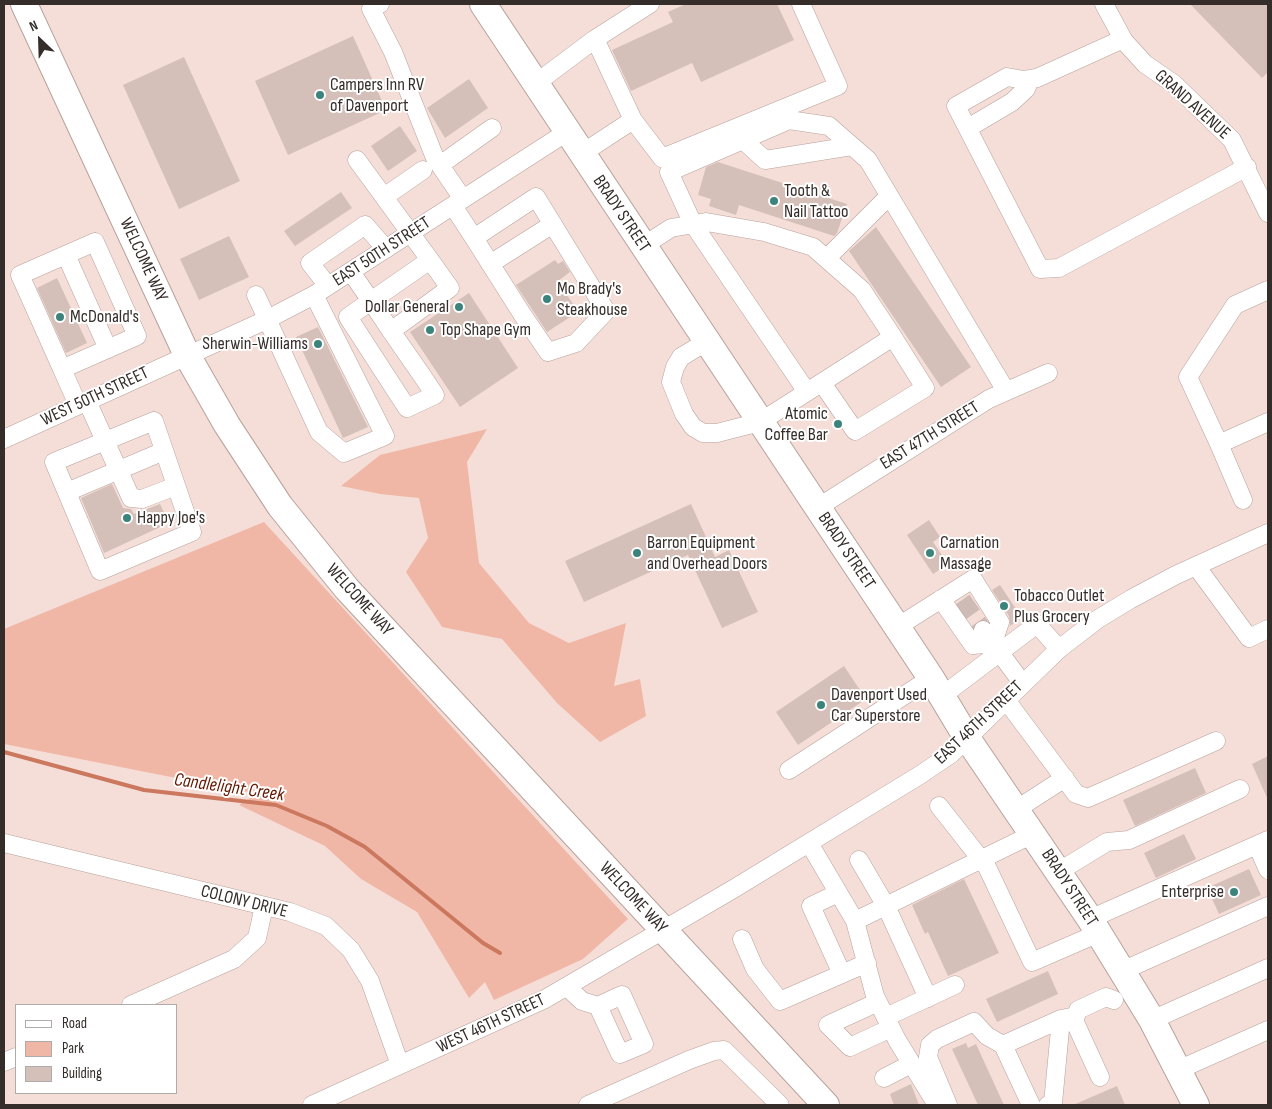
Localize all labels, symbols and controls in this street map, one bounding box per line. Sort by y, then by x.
north arrow [15,15,65,65]
text: N [27,17,41,35]
street label: GRAND AVENUE [1150,66,1234,144]
place label: Campers Inn RV of Davenport [330,74,424,116]
marker: Campers Inn RV of Davenport [314,89,326,101]
street label: BRADY STREET [587,171,655,257]
place label: Tooth & Nail Tattoo [784,180,848,222]
marker: Tooth & Nail Tattoo [768,195,780,207]
street label: EAST 50TH STREET [329,212,435,292]
street label: WELCOME WAY [114,215,172,305]
place label: Mo Brady's Steakhouse [557,278,627,320]
marker: Mo Brady's Steakhouse [541,293,553,305]
place label: Dollar General [365,296,449,318]
marker: Dollar General [453,301,465,313]
place label: McDonald's [70,306,139,328]
marker: McDonald's [54,311,66,323]
place label: Top Shape Gym [440,319,531,341]
marker: Top Shape Gym [424,324,436,336]
place label: Sherwin-Williams [202,333,308,355]
marker: Sherwin-Williams [312,338,324,350]
street label: WEST 50TH STREET [38,363,152,431]
street label: EAST 47TH STREET [877,397,983,475]
place label: Atomic Coffee Bar [765,403,828,446]
marker: Atomic Coffee Bar [832,418,844,430]
place label: Happy Joe's [137,507,205,529]
street label: BRADY STREET [812,508,880,594]
marker: Happy Joe's [121,512,133,524]
place label: Barron Equipment and Overhead Doors [647,532,767,574]
place label: Carnation Massage [940,532,999,574]
marker: Barron Equipment and Overhead Doors [631,547,643,559]
marker: Carnation Massage [924,547,936,559]
street label: WELCOME WAY [321,559,397,641]
place label: Tobacco Outlet Plus Grocery [1014,585,1104,628]
marker: Tobacco Outlet Plus Grocery [998,600,1010,612]
street label: EAST 46TH STREET [930,677,1028,769]
place label: Davenport Used Car Superstore [831,684,927,726]
marker: Davenport Used Car Superstore [815,699,827,711]
water label: Candlelight Creek [173,769,285,807]
street label: BRADY STREET [1036,845,1102,931]
street label: WELCOME WAY [595,858,671,938]
street label: COLONY DRIVE [198,881,290,923]
place label: Enterprise [1161,881,1224,903]
marker: Enterprise [1228,886,1240,898]
street label: WEST 46TH STREET [434,990,548,1058]
legend [15,1004,178,1094]
text: Road [62,1014,87,1033]
text: Park [62,1039,84,1058]
text: Building [62,1064,102,1083]

